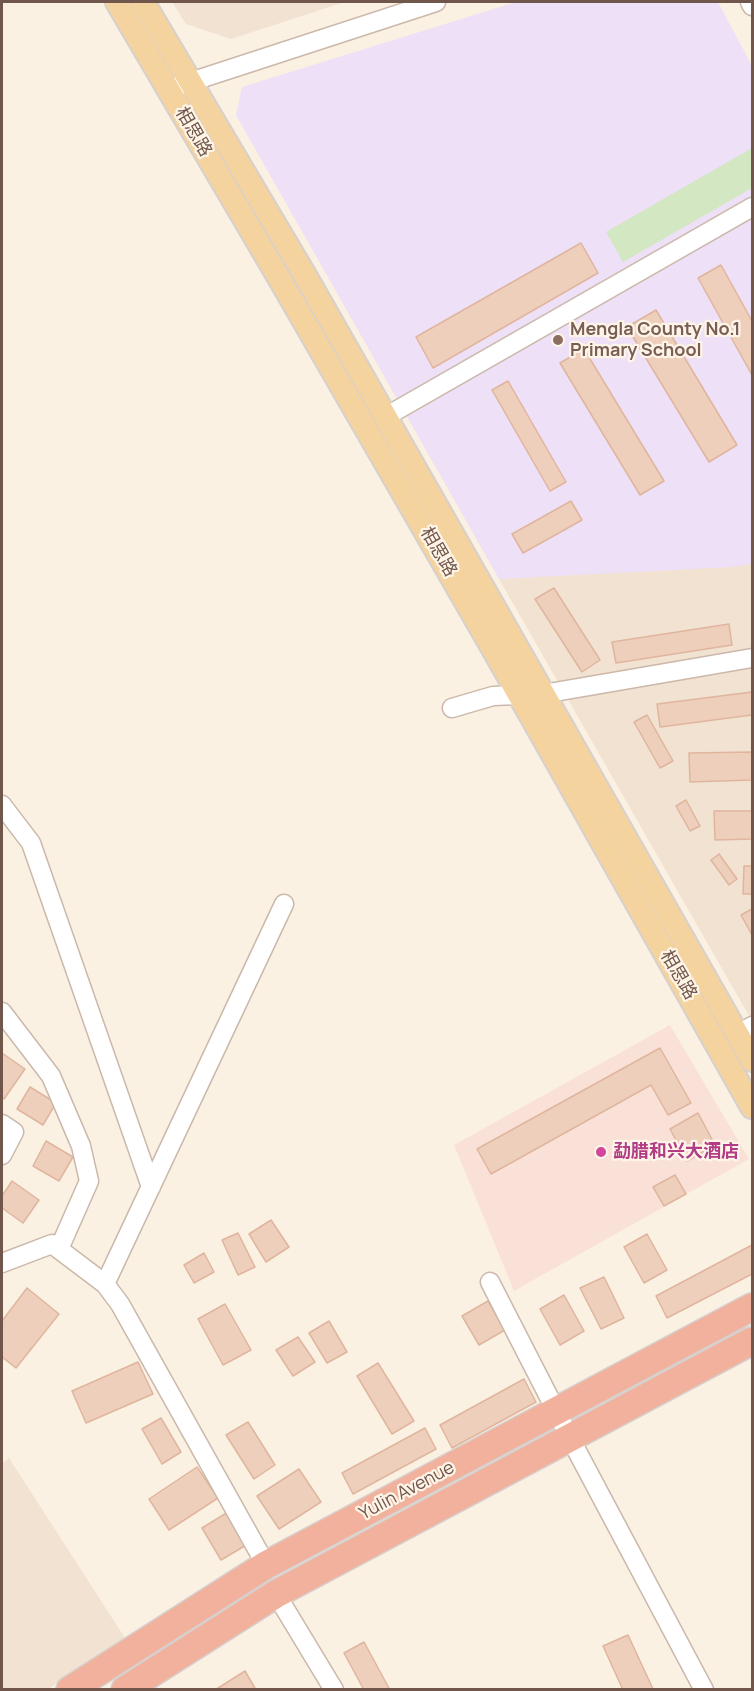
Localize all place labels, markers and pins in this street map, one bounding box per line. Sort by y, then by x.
place label: Mengla County No.1 Primary School [570,319,740,362]
marker: Mengla County No.1 Primary School [551,333,565,347]
place label: 勐腊和兴大酒店 [613,1141,739,1163]
marker: 勐腊和兴大酒店 [594,1145,608,1159]

